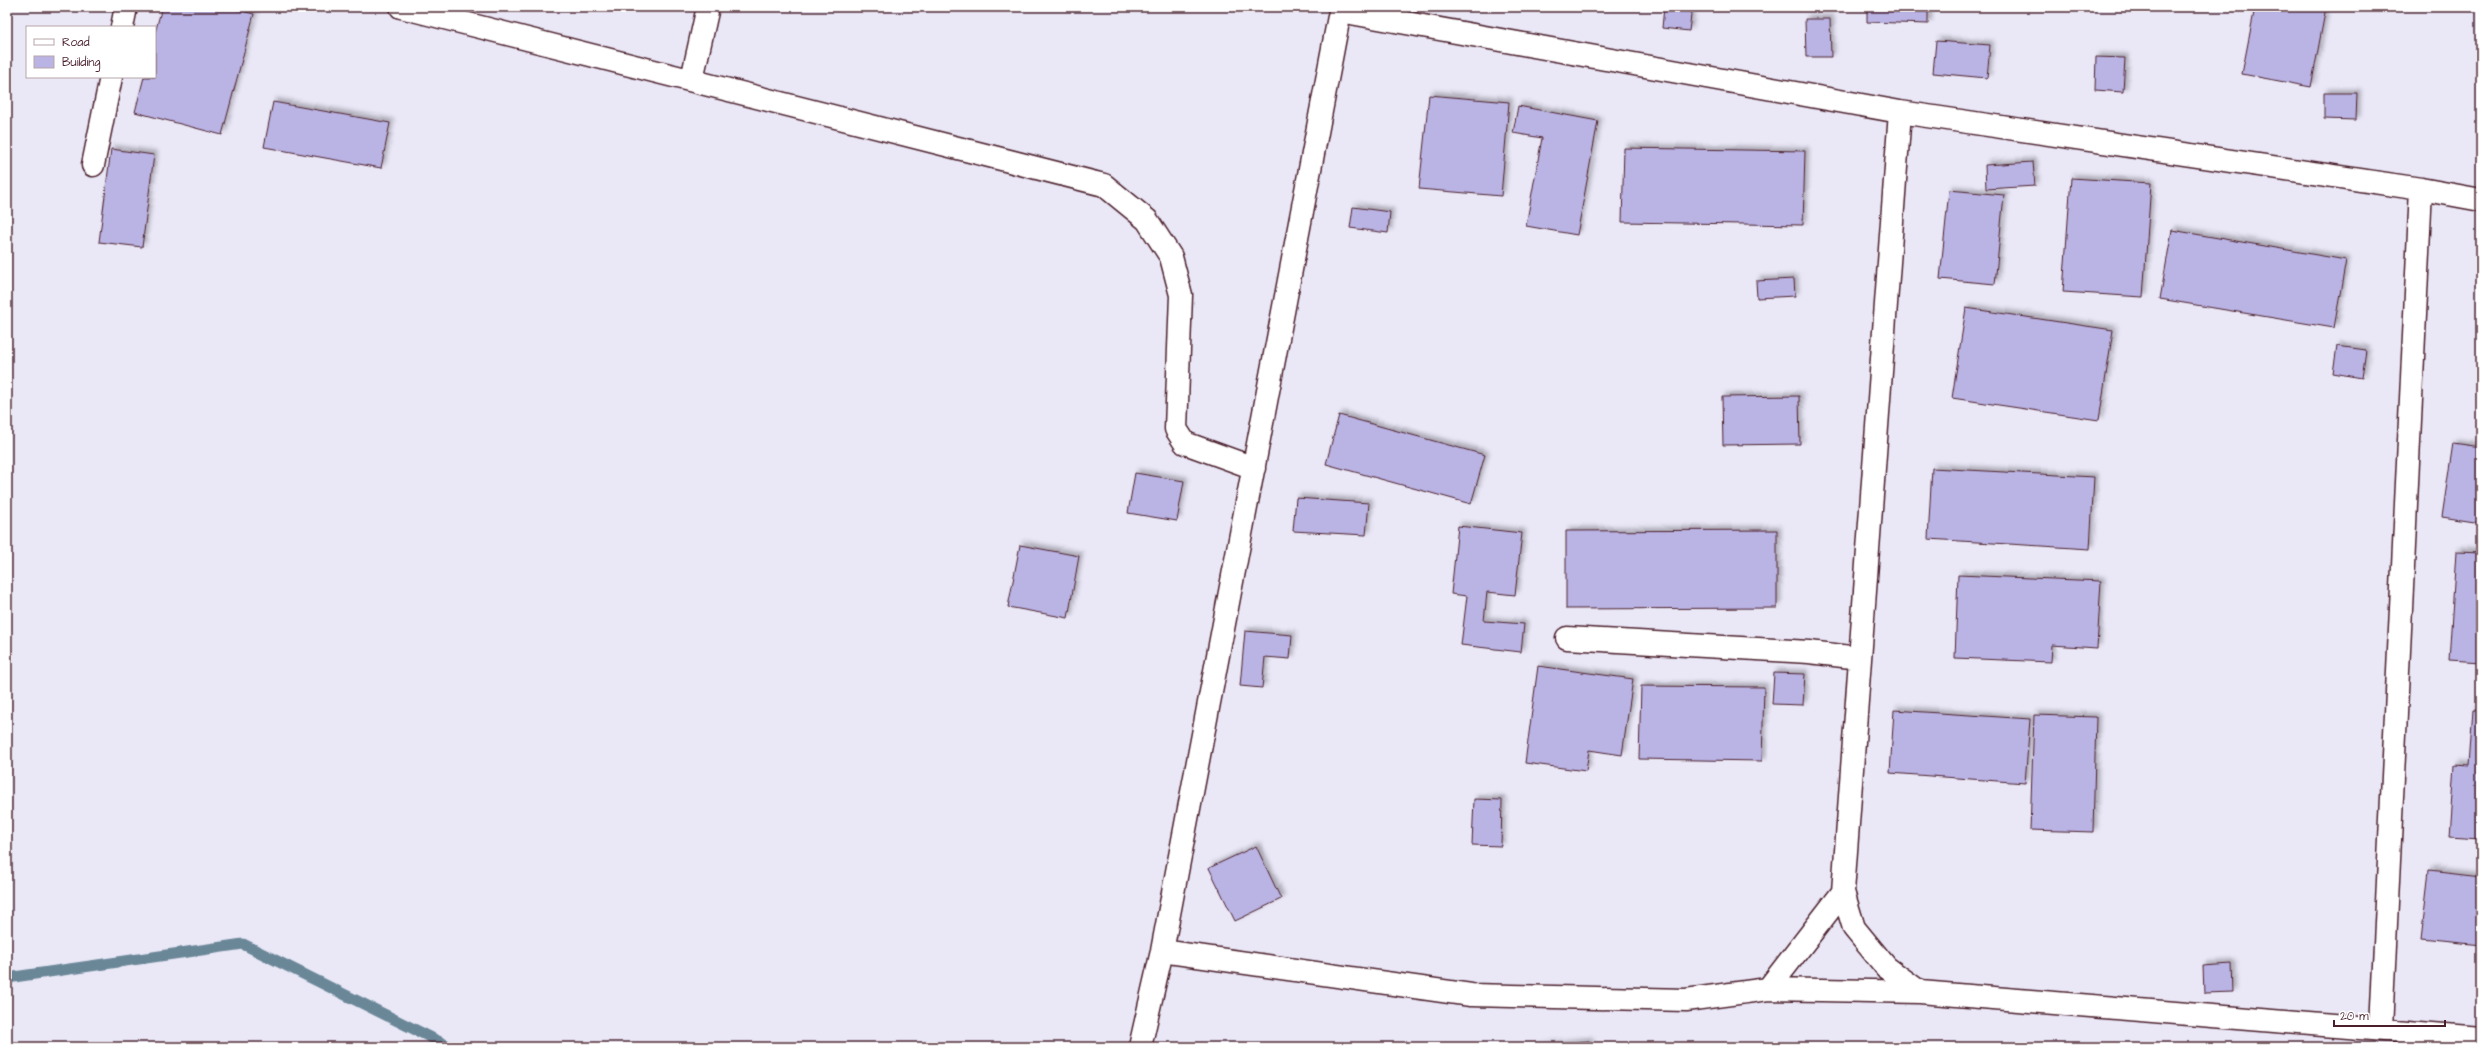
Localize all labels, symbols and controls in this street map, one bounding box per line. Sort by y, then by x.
legend [26,26,156,78]
text: Road [62,34,90,51]
text: Building [62,54,100,72]
scale bar [2334,1002,2445,1028]
text: 20 m [2340,1008,2369,1025]

